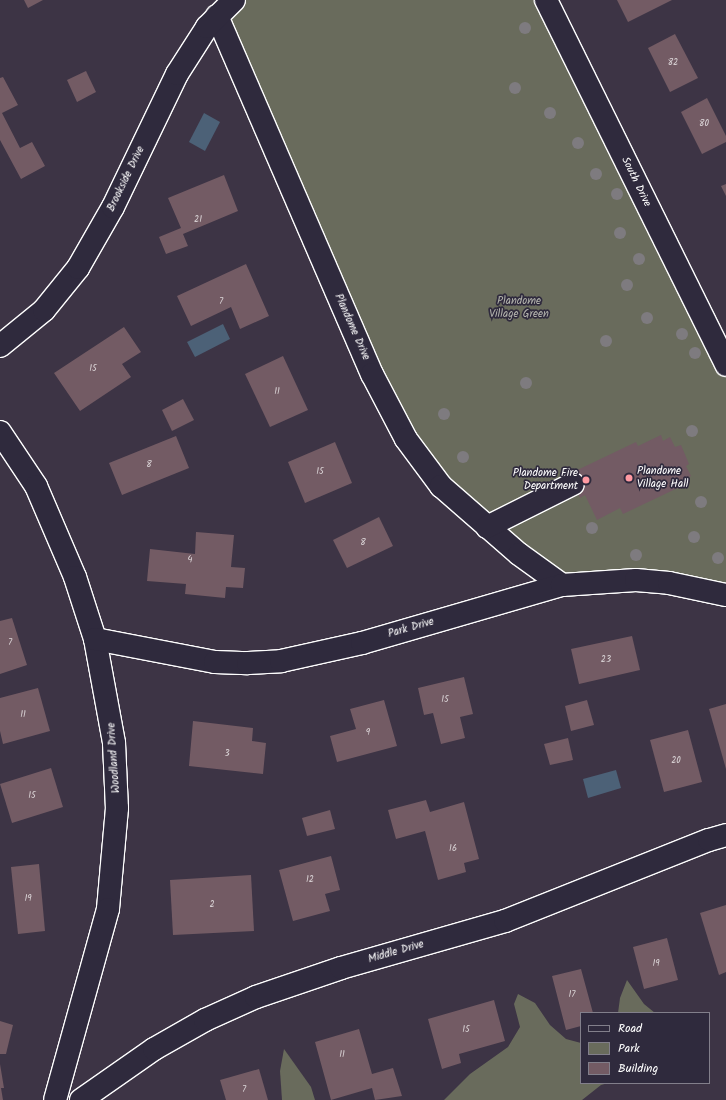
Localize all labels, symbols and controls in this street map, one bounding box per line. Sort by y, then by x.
house number: 82 [668,58,678,68]
house number: 80 [699,119,709,129]
street label: Brookside Drive [105,144,147,214]
street label: South Drive [618,155,654,209]
house number: 21 [194,215,202,225]
street label: Plandome Drive [331,292,373,362]
park label: Plandome Village Green [489,295,549,321]
house number: 7 [219,297,223,307]
house number: 15 [89,364,97,374]
house number: 11 [274,387,280,397]
house number: 8 [146,460,152,470]
place label: Plandome Village Hall [637,465,689,491]
house number: 15 [316,467,324,477]
place label: Plandome Fire Department [513,467,578,493]
marker: Plandome Village Hall [624,473,634,483]
marker: Plandome Fire Department [581,475,591,485]
house number: 8 [360,538,366,548]
house number: 4 [188,555,192,565]
street label: Park Drive [386,615,436,641]
house number: 7 [8,638,12,648]
house number: 23 [601,655,611,665]
house number: 15 [441,695,449,705]
house number: 11 [20,710,26,720]
street label: Woodland Drive [105,722,123,794]
house number: 9 [366,728,370,738]
house number: 3 [224,749,230,759]
house number: 20 [671,756,681,766]
house number: 15 [28,791,36,801]
house number: 16 [449,844,457,854]
house number: 12 [306,875,314,885]
house number: 19 [24,894,32,904]
house number: 2 [209,900,215,910]
street label: Middle Drive [367,938,425,966]
house number: 19 [652,959,660,969]
house number: 17 [569,990,575,1000]
legend [580,1012,710,1084]
text: Road [618,1019,642,1038]
house number: 15 [462,1025,470,1035]
text: Park [618,1039,640,1058]
house number: 11 [339,1050,345,1060]
text: Building [618,1059,658,1078]
house number: 7 [242,1085,246,1095]

